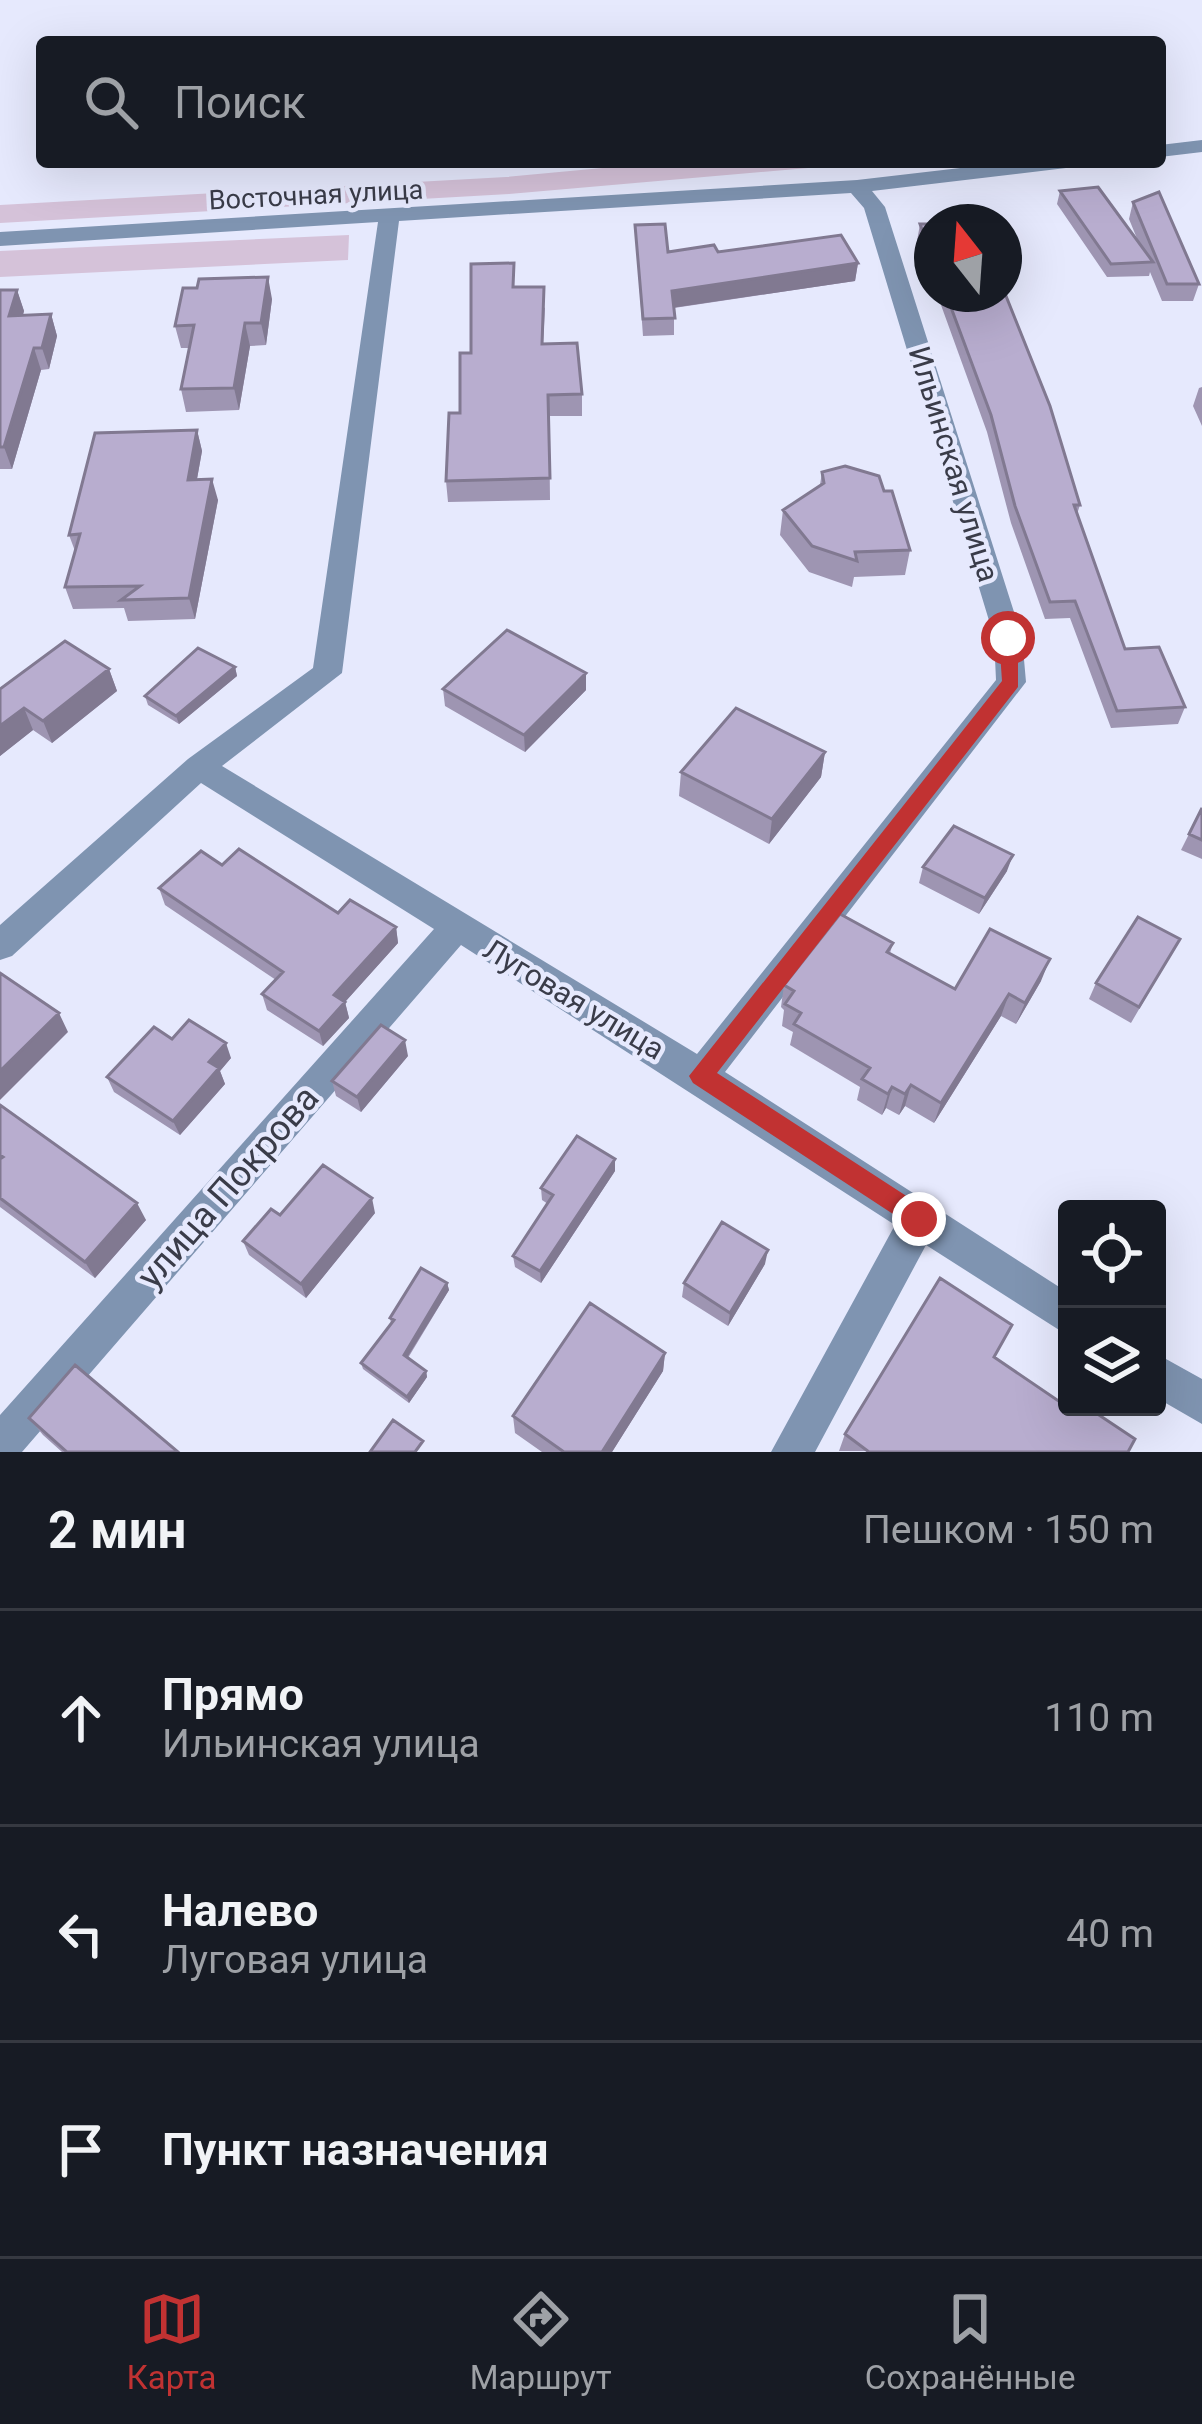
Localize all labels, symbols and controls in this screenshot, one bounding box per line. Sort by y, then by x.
search box [36,36,1166,168]
icon: search [78,69,144,135]
text: Поиск [174,76,306,129]
street label: Восточная улица [208,173,424,217]
north arrow [914,204,1022,312]
street label: Ильинская улица [902,342,1006,586]
route start [981,611,1035,665]
street label: Луговая улица [477,931,671,1067]
street label: улица Покрова [129,1077,327,1297]
route end [892,1192,946,1246]
map controls [1058,1200,1166,1416]
button: locate [1058,1200,1166,1308]
button: layers [1058,1308,1166,1416]
text: 2 мин [48,1501,186,1560]
text: Пешком · 150 m [863,1507,1154,1553]
text: Прямо [162,1668,304,1721]
icon: ahead [48,1685,114,1751]
text: 110 m [1044,1695,1154,1741]
text: Ильинская улица [162,1721,480,1767]
text: Налево [162,1884,319,1937]
icon: left [48,1901,114,1967]
text: 40 m [1066,1911,1154,1957]
text: Луговая улица [162,1937,428,1983]
icon: arrive [48,2117,114,2183]
text: Пункт назначения [162,2123,549,2176]
tab: Карта [127,2286,217,2397]
tab: Маршрут [470,2286,612,2397]
tab: Сохранённые [865,2286,1075,2397]

